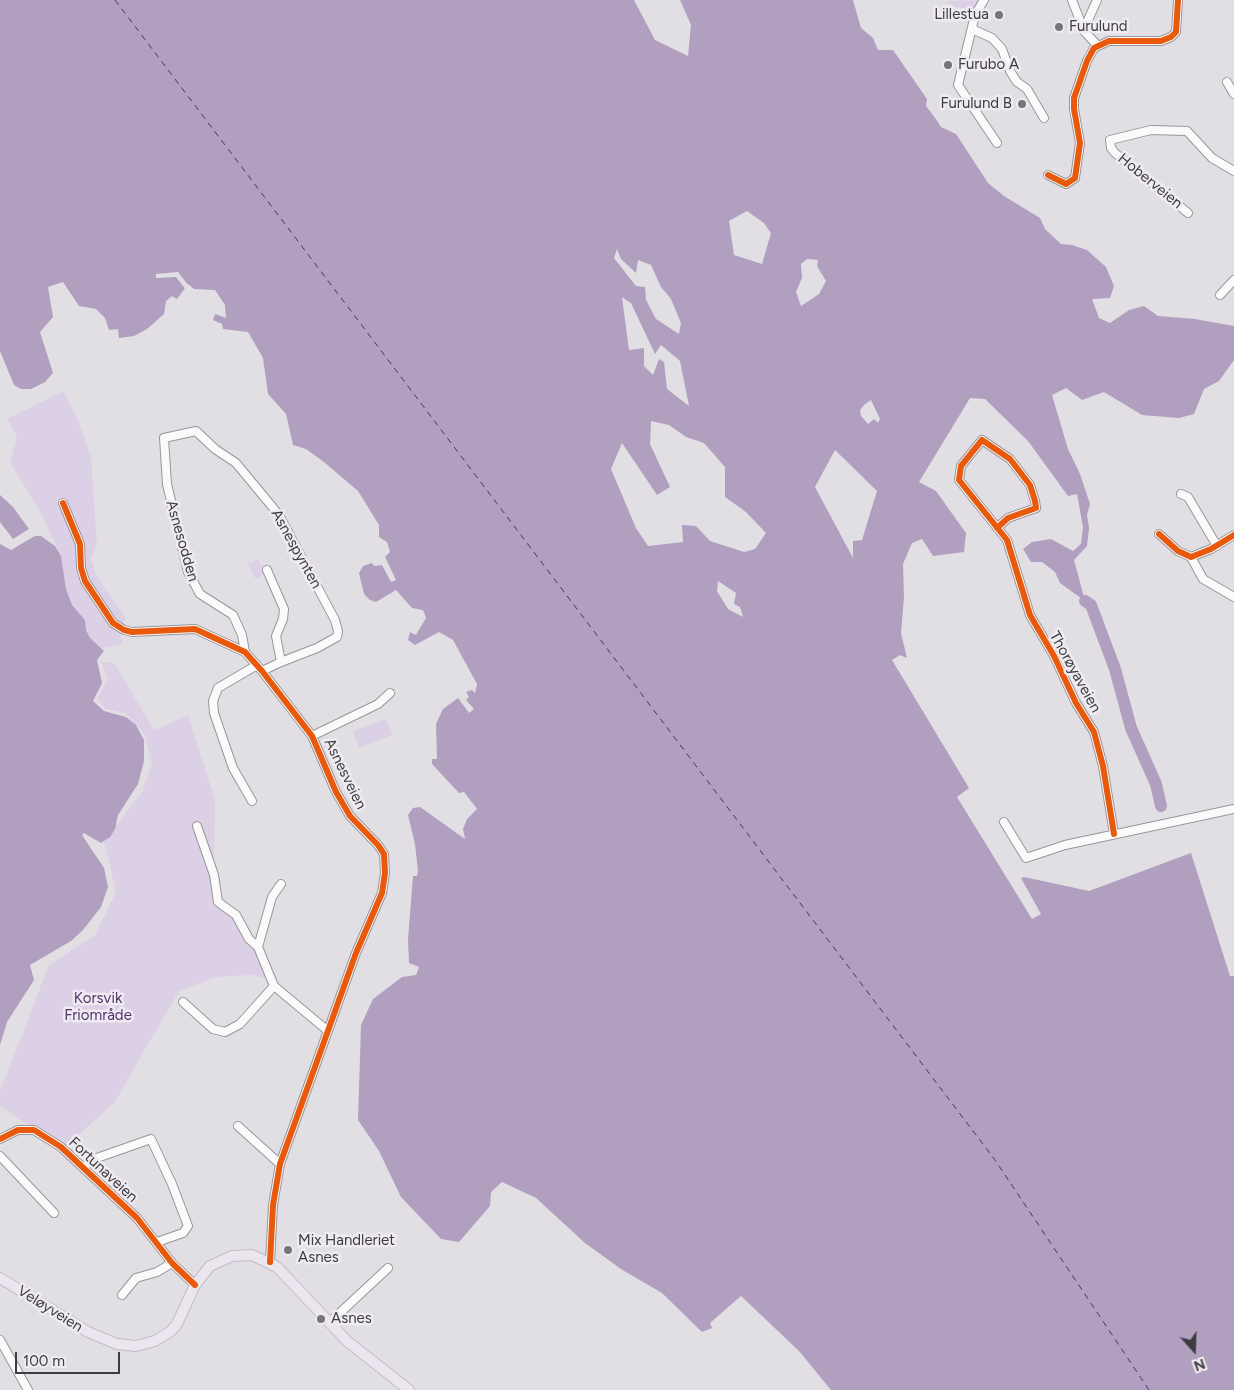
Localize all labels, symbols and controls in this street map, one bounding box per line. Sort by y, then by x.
place label: Lillestua [934,6,989,24]
marker: Lillestua [993,9,1005,21]
place label: Furulund [1069,18,1128,36]
marker: Furulund [1053,21,1065,33]
place label: Furubo A [958,56,1019,74]
marker: Furubo A [942,59,954,71]
place label: Furulund B [940,95,1012,113]
marker: Furulund B [1016,98,1028,110]
street label: Hoberveien [1114,150,1186,212]
street label: Asnesodden [162,498,202,584]
street label: Asnespynten [267,506,325,592]
street label: Thorøyaveien [1045,628,1105,716]
street label: Asnesveien [320,736,370,812]
park label: Korsvik Friområde [64,990,132,1025]
street label: Fortunaveien [65,1134,141,1206]
place label: Mix Handleriet Asnes [298,1232,395,1267]
marker: Mix Handleriet Asnes [282,1244,294,1256]
street label: Veløyveien [14,1282,86,1336]
place label: Asnes [331,1310,372,1328]
marker: Asnes [315,1313,327,1325]
north arrow [1169,1325,1219,1375]
scale bar [18,1342,122,1374]
text: 100 m [23,1352,65,1370]
text: N [1191,1355,1207,1374]

